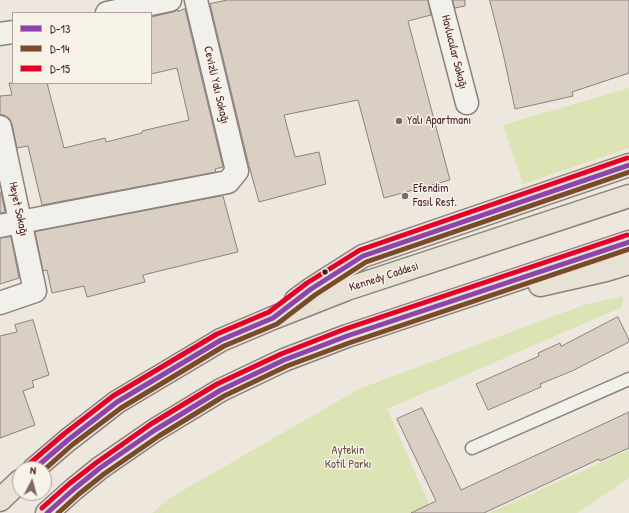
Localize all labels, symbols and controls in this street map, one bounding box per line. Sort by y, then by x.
legend [12,12,152,84]
street label: Havlucular Sokağı [438,13,470,91]
text: D-13 [50,20,70,37]
text: D-14 [50,40,69,57]
street label: Cevizli Yalı Sokağı [200,45,232,125]
text: D-15 [50,60,70,77]
place label: Yalı Apartmanı [407,114,471,128]
marker: Yalı Apartmanı [394,116,404,126]
street label: Heyet Sokağı [5,181,31,237]
place label: Efendim Fasıl Rest. [413,182,457,210]
marker: Efendim Fasıl Rest. [400,191,410,201]
street label: Kennedy Caddesi [348,259,420,295]
unlabelled marker [320,267,330,277]
park label: Aytekin Kotil Parkı [325,444,371,472]
north arrow [12,461,52,501]
text: N [29,463,37,477]

